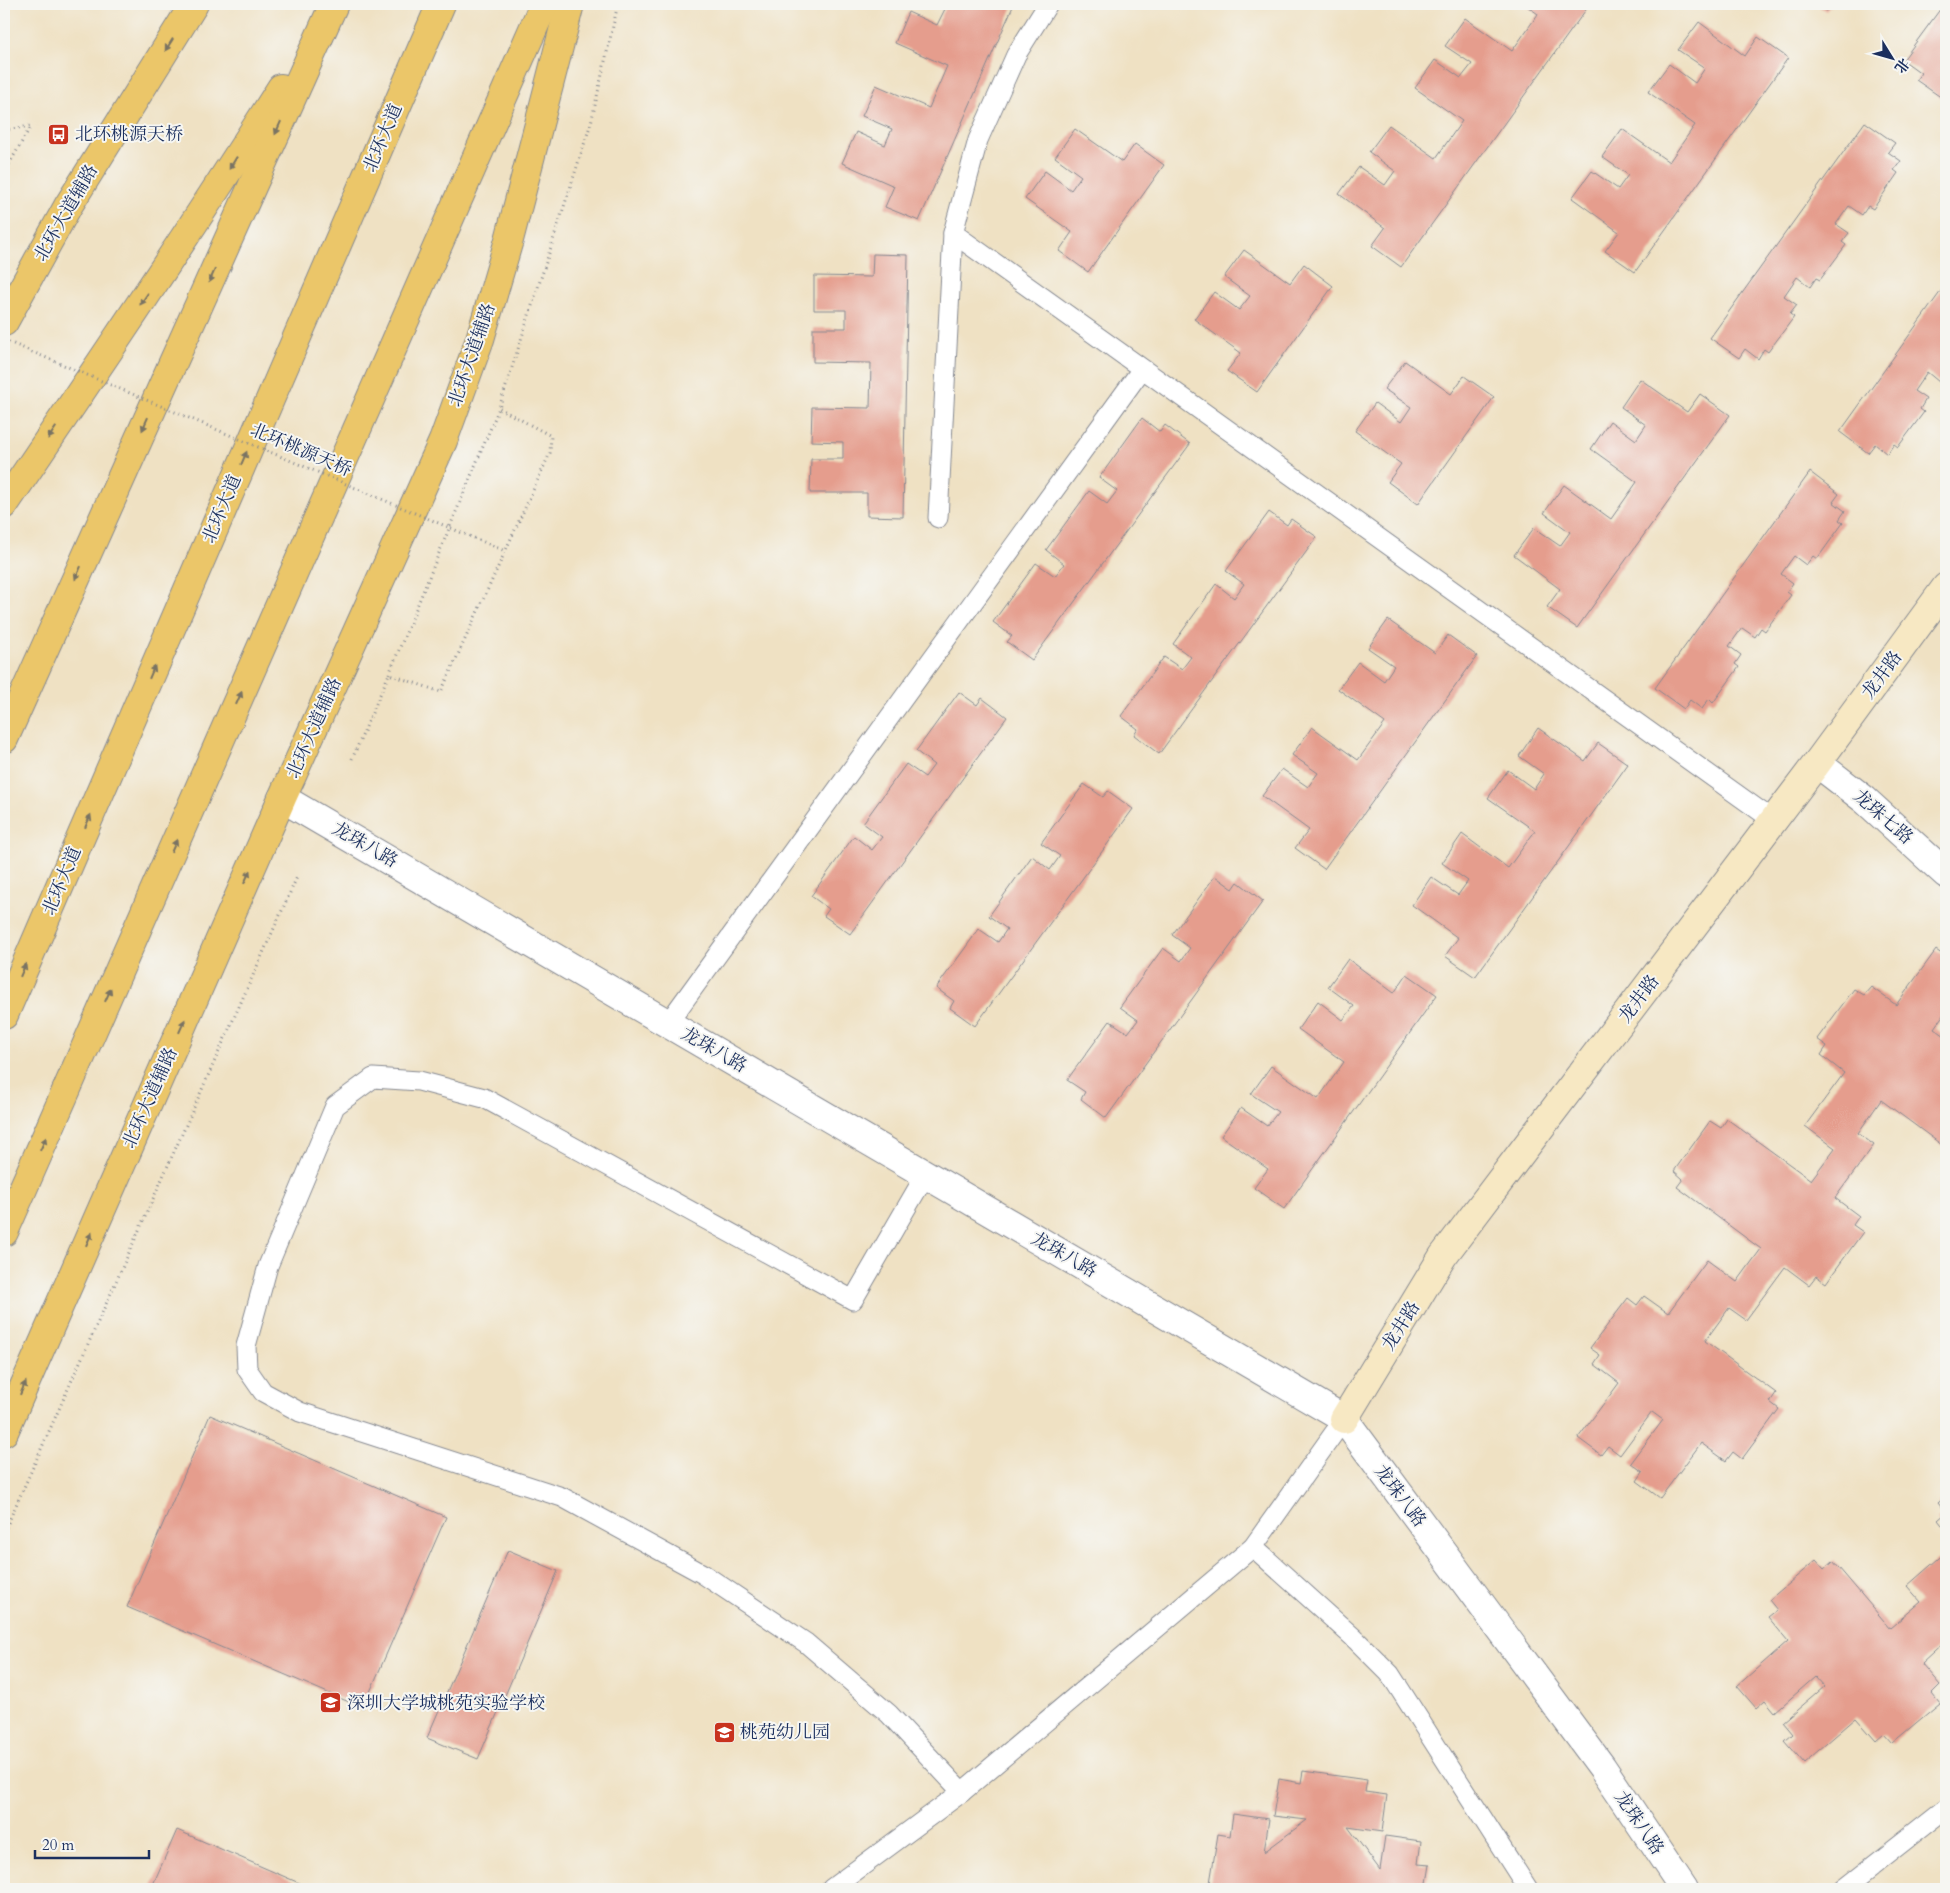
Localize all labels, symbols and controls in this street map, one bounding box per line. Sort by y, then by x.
north arrow [1868,32,1918,82]
one-way arrow [164,38,173,52]
text: 北 [1890,54,1914,77]
street label: 北环大道 [357,100,409,176]
one-way arrow [274,121,282,135]
bus stop icon: 北环桃源天桥 [47,122,71,146]
place label: 北环桃源天桥 [75,122,183,147]
one-way arrow [229,157,238,170]
street label: 北环大道辅路 [28,160,104,266]
one-way arrow [207,269,215,283]
one-way arrow [139,292,149,306]
street label: 北环大道辅路 [443,300,501,410]
one-way arrow [141,417,149,431]
street label: 北环桃源天桥 [246,417,356,483]
one-way arrow [47,427,57,440]
one-way arrow [241,451,249,465]
street label: 北环大道 [196,471,248,547]
one-way arrow [74,566,82,580]
street label: 龙井路 [1856,646,1908,704]
one-way arrow [148,664,156,679]
street label: 北环大道辅路 [281,674,347,782]
one-way arrow [236,691,244,705]
street label: 龙珠七路 [1848,784,1918,850]
one-way arrow [84,814,92,828]
street label: 龙珠八路 [328,816,402,874]
one-way arrow [170,839,178,853]
street label: 北环大道 [36,843,88,919]
one-way arrow [244,870,252,884]
one-way arrow [20,963,28,977]
street label: 龙井路 [1613,970,1665,1028]
one-way arrow [105,988,113,1002]
one-way arrow [179,1019,187,1033]
street label: 龙珠八路 [677,1021,751,1079]
street label: 北环大道辅路 [117,1044,183,1152]
one-way arrow [39,1137,47,1151]
street label: 龙珠八路 [1027,1226,1101,1284]
one-way arrow [85,1232,93,1246]
street label: 龙井路 [1376,1296,1426,1356]
one-way arrow [20,1381,28,1395]
street label: 龙珠八路 [1368,1460,1432,1532]
school or university icon: 深圳大学城桃苑实验学校 [319,1691,343,1715]
place label: 深圳大学城桃苑实验学校 [347,1691,545,1716]
school or university icon: 桃苑幼儿园 [712,1720,736,1744]
place label: 桃苑幼儿园 [740,1720,830,1745]
street label: 龙珠八路 [1609,1786,1669,1860]
scale bar [35,1828,149,1860]
text: 20 m [42,1835,74,1855]

